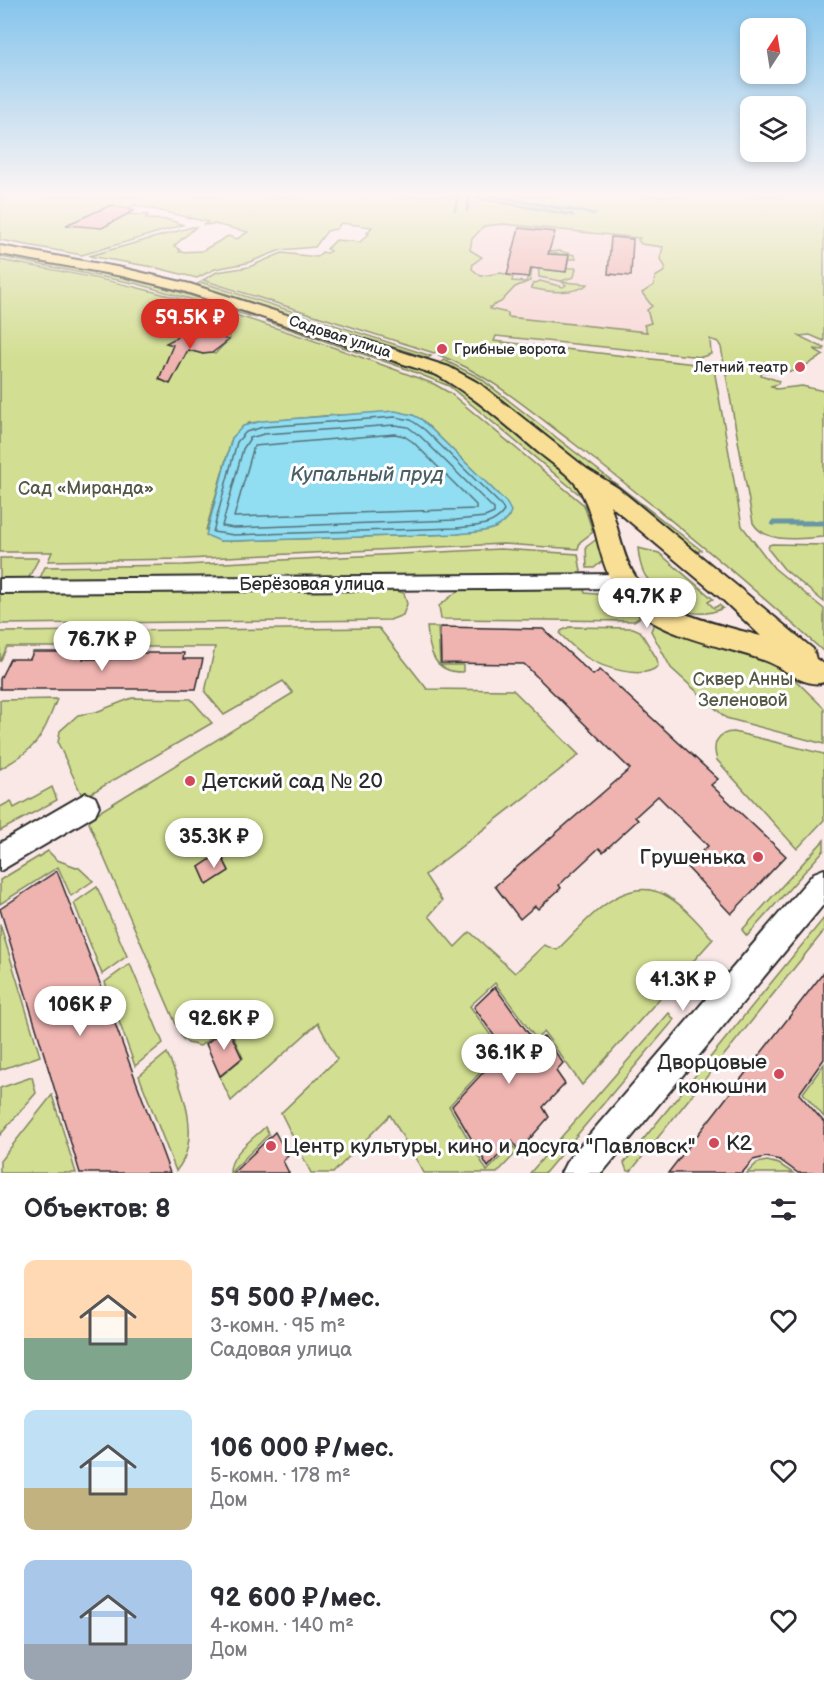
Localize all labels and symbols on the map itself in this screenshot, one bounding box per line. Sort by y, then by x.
north arrow [740,18,806,84]
pin: 59.5K ₽ [135,299,245,350]
street label: Садовая улица [286,312,394,363]
place label: Грибные ворота [454,340,566,359]
marker: Грибные ворота [435,342,449,356]
place label: Летний театр [693,358,789,377]
marker: Летний театр [793,360,807,374]
water label: Купальный пруд [290,463,444,487]
park label: Сад «Миранда» [18,478,154,499]
street label: Берёзовая улица [239,574,385,595]
pin: 49.7K ₽ [592,578,702,629]
pin: 76.7K ₽ [47,621,157,672]
park label: Сквер Анны Зеленовой [693,669,793,711]
place label: Детский сад № 20 [202,769,383,794]
marker: Детский сад № 20 [183,774,197,788]
pin: 35.3K ₽ [159,818,269,869]
place label: Грушенька [639,845,747,870]
marker: Грушенька [751,850,765,864]
pin: 41.3K ₽ [628,961,738,1012]
pin: 106K ₽ [31,986,129,1037]
pin: 92.6K ₽ [169,1000,279,1051]
pin: 36.1K ₽ [454,1034,564,1085]
place label: Дворцовые конюшни [657,1050,767,1099]
marker: Дворцовые конюшни [772,1067,786,1081]
place label: К2 [726,1131,753,1156]
place label: Центр культуры, кино и досуга "Павловск" [283,1134,696,1159]
marker: К2 [707,1136,721,1150]
marker: Центр культуры, кино и досуга "Павловск" [264,1139,278,1153]

